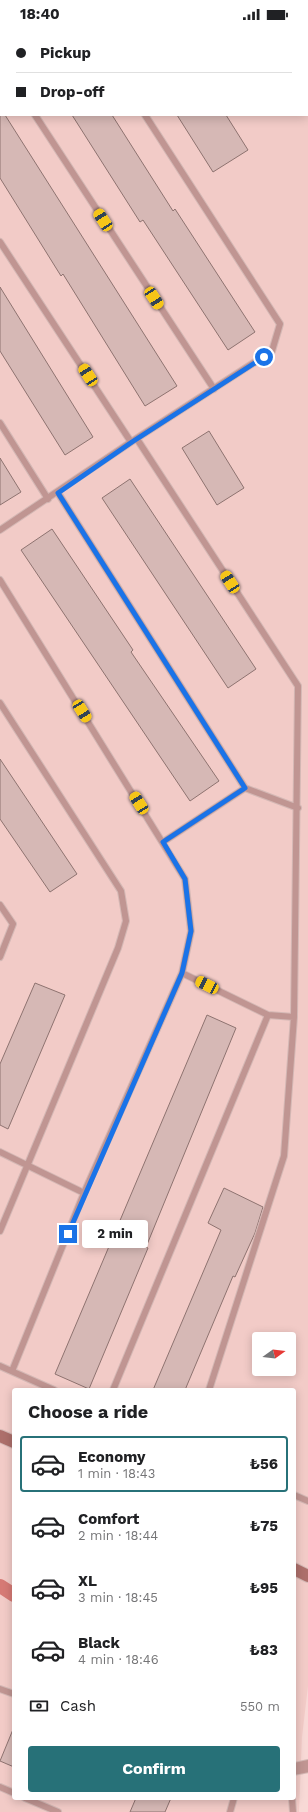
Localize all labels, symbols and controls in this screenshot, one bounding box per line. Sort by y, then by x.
text: 18:40 [20,5,60,23]
text: Pickup [40,44,91,62]
text: Drop-off [40,83,105,101]
car [91,207,115,233]
car [142,285,166,311]
route start [255,348,273,366]
car [76,362,100,388]
car [218,569,242,595]
car [71,698,93,724]
car [128,790,150,816]
car [194,974,220,996]
callout: 2 min [82,1220,148,1248]
route end [59,1225,77,1243]
text: 2 min [97,1226,133,1241]
north arrow [252,1332,296,1376]
map controls [252,1332,296,1376]
text: Choose a ride [28,1401,148,1422]
icon: car [30,1446,66,1482]
text: Economy [78,1448,145,1466]
text: ₺56 [249,1455,278,1473]
text: 1 min · 18:43 [78,1466,155,1481]
icon: car [30,1508,66,1544]
text: Comfort [78,1510,139,1528]
text: ₺75 [250,1517,278,1535]
text: 2 min · 18:44 [78,1528,158,1543]
icon: car [30,1570,66,1606]
text: XL [78,1572,97,1590]
text: ₺95 [249,1579,278,1597]
text: 3 min · 18:45 [78,1590,158,1605]
icon: car [30,1632,66,1668]
text: Black [78,1634,120,1652]
text: ₺83 [249,1641,278,1659]
text: 4 min · 18:46 [78,1652,159,1667]
icon: cash [28,1695,50,1717]
text: Cash [60,1697,96,1715]
text: 550 m [240,1699,280,1714]
button: Confirm [28,1746,280,1792]

